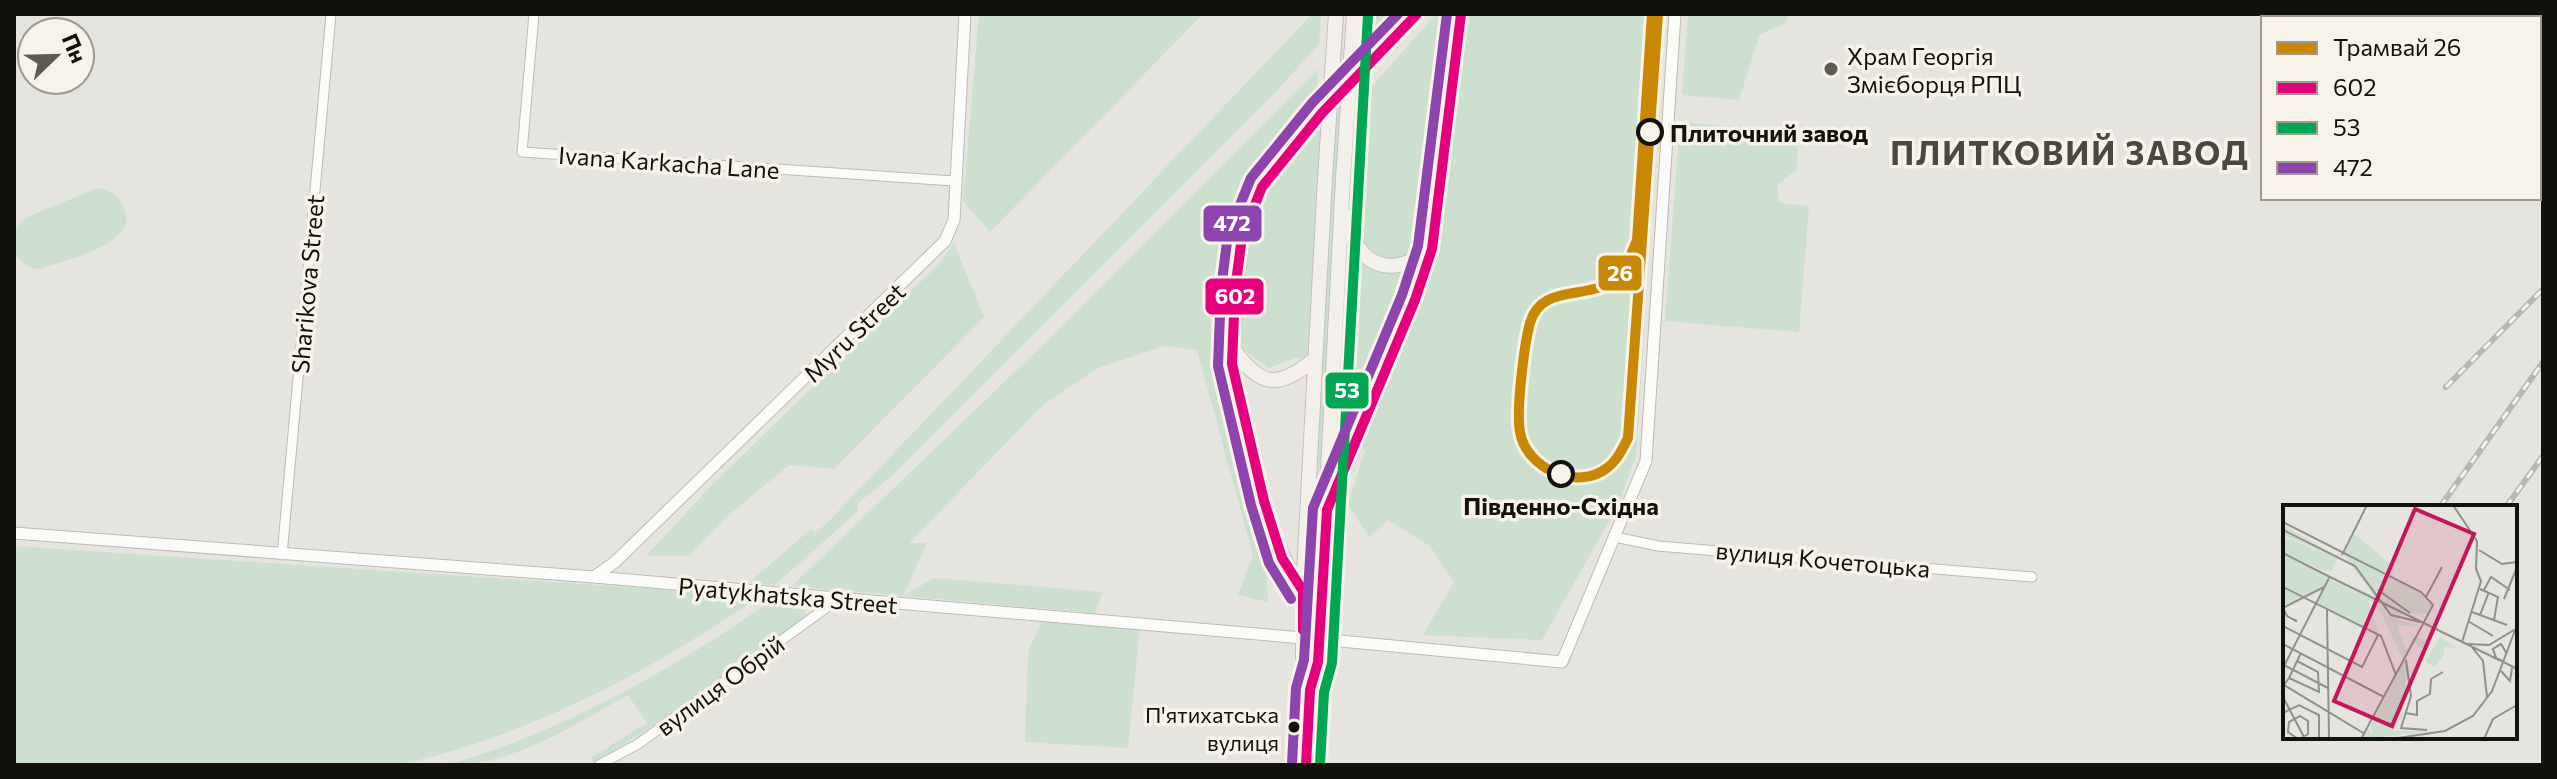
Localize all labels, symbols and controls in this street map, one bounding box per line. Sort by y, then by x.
north arrow [16,16,96,96]
legend [2261,16,2541,200]
text: Пн [57,29,93,67]
text: Трамвай 26 [2333,32,2461,61]
place label: Храм Георгія Змієборця РПЦ [1847,41,2021,98]
marker: Храм Георгія Змієборця РПЦ [1822,60,1840,78]
text: 602 [2333,72,2376,101]
text: 53 [2333,112,2360,141]
place label: Плиточний завод [1670,118,1868,147]
marker: Плиточний завод [1637,119,1663,145]
district label: ПЛИТКОВИЙ ЗАВОД [1890,132,2250,172]
street label: Ivana Karkacha Lane [558,140,780,184]
text: 472 [2333,152,2373,181]
street label: Sharikova Street [285,193,329,375]
line badge: 472 [1202,204,1263,243]
text: 472 [1213,209,1251,236]
line badge: 26 [1597,254,1643,292]
text: 26 [1607,259,1633,286]
street label: Myru Street [797,276,911,388]
line badge: 602 [1204,277,1265,316]
text: 602 [1215,282,1255,309]
line badge: 53 [1324,371,1370,410]
text: 53 [1334,376,1360,403]
marker: Південно-Східна [1548,461,1574,487]
place label: Південно-Східна [1463,491,1659,520]
inset map [2283,505,2517,739]
street label: вулиця Кочетоцька [1715,535,1931,583]
street label: Pyatykhatska Street [677,571,899,619]
street label: вулиця Обрій [650,629,790,741]
place label: П'ятихатська вулиця [1145,701,1279,756]
marker: П'ятихатська вулиця [1286,719,1302,735]

